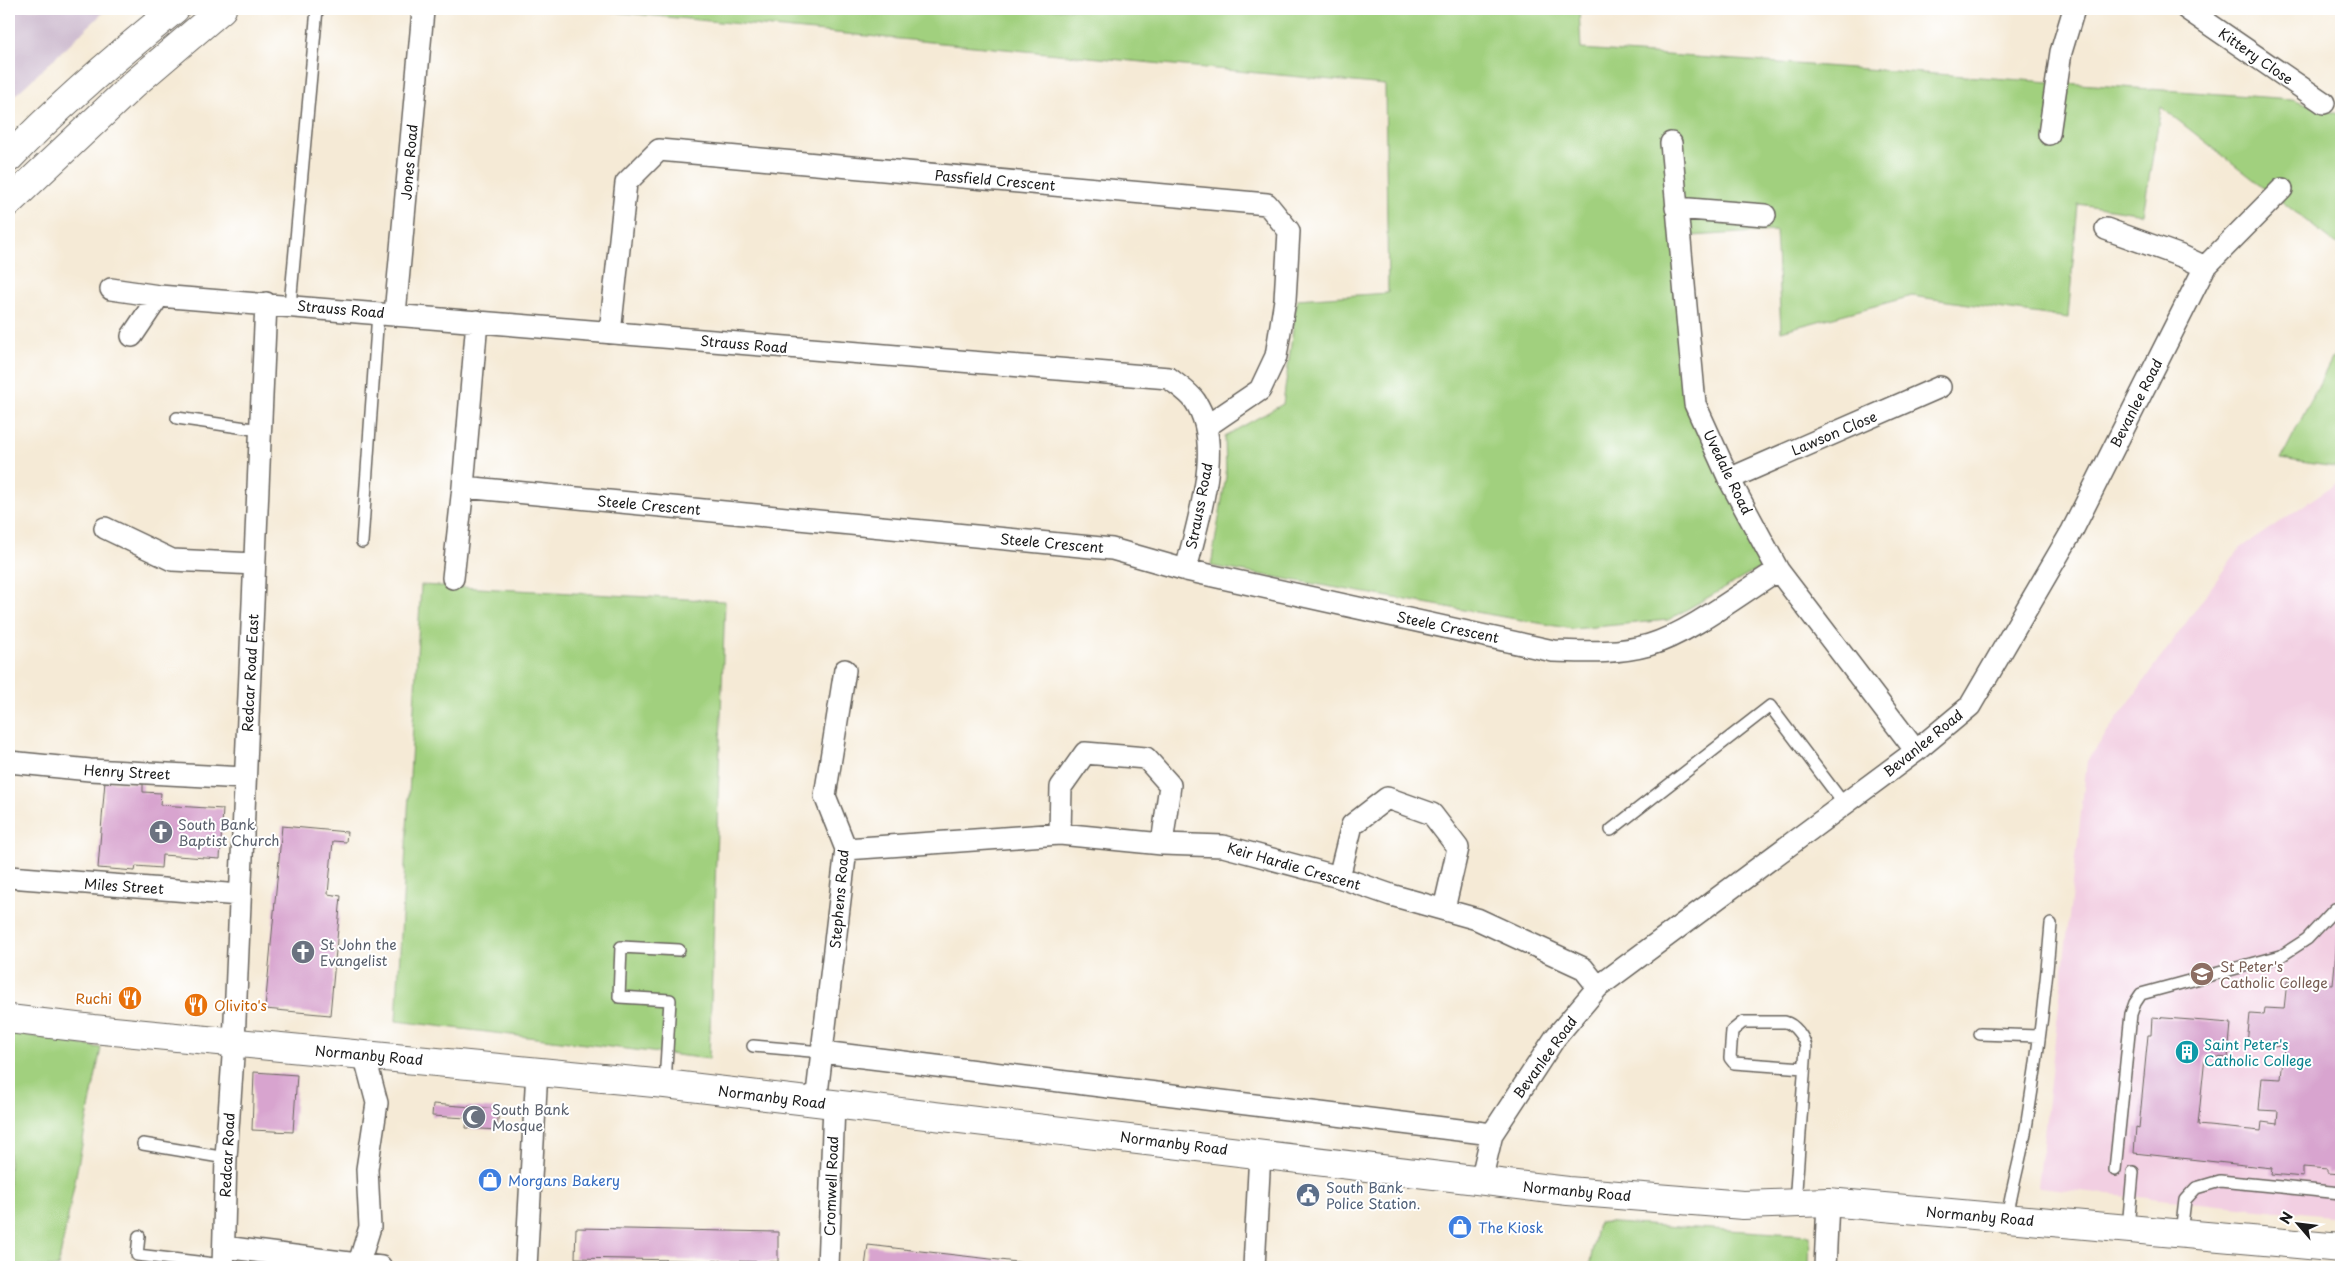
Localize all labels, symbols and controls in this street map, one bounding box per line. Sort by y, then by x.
street label: Kittery Close [2214,23,2298,89]
street label: Jones Road [395,123,423,201]
street label: Passfield Crescent [934,164,1057,196]
street label: Strauss Road [296,295,386,323]
street label: Strauss Road [699,330,789,358]
street label: Bevanlee Road [2105,355,2167,451]
street label: Lawson Close [1788,406,1880,460]
street label: Uvedale Road [1698,426,1758,518]
street label: Strauss Road [1180,461,1218,551]
street label: Steele Crescent [596,490,702,520]
street label: Steele Crescent [999,528,1105,558]
street label: Steele Crescent [1395,606,1501,648]
street label: Redcar Road East [236,613,264,733]
street label: Bevanlee Road [1879,704,1967,782]
street label: Henry Street [83,759,171,785]
place label: South Bank Baptist Church [178,814,279,851]
church icon: South Bank Baptist Church [148,819,174,845]
street label: Keir Hardie Crescent [1225,837,1364,895]
street label: Stephens Road [824,848,854,950]
street label: Miles Street [83,873,165,899]
place label: St John the Evangelist [320,934,397,971]
church icon: St John the Evangelist [290,939,316,965]
place label: St Peter's Catholic College [2220,956,2328,993]
school or university icon: St Peter's Catholic College [2189,961,2215,987]
restaurant icon: Ruchi [117,985,143,1011]
place label: Ruchi [76,988,112,1009]
restaurant icon: Olivito's [183,992,209,1018]
place label: Olivito's [214,995,267,1016]
street label: Bevanlee Road [1508,1012,1582,1102]
place label: Saint Peter's Catholic College [2204,1034,2312,1071]
building icon: Saint Peter's Catholic College [2174,1039,2200,1065]
street label: Normanby Road [314,1040,424,1070]
street label: Normanby Road [717,1080,827,1114]
place label: South Bank Mosque [492,1099,570,1136]
mosque icon: South Bank Mosque [461,1104,487,1130]
street label: Redcar Road [214,1112,240,1198]
street label: Normanby Road [1119,1126,1229,1160]
street label: Cromwell Road [819,1135,843,1237]
shop icon: Morgans Bakery [477,1167,503,1193]
place label: Morgans Bakery [508,1170,620,1191]
street label: Normanby Road [1522,1176,1632,1206]
place label: South Bank Police Station. [1326,1177,1420,1214]
public building icon: South Bank Police Station. [1295,1182,1321,1208]
north arrow [2272,1198,2322,1248]
street label: Normanby Road [1925,1201,2035,1231]
text: N [2274,1208,2298,1227]
shop icon: The Kiosk [1447,1214,1473,1240]
place label: The Kiosk [1478,1217,1543,1238]

